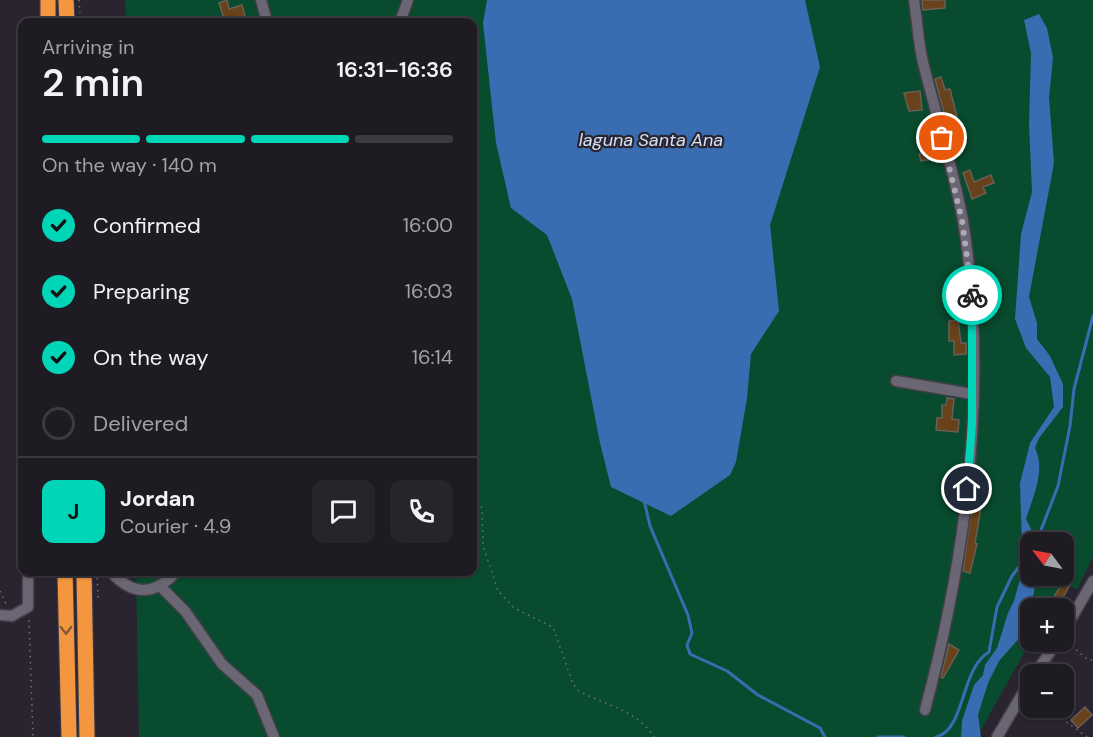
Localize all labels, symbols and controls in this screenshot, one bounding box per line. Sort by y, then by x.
text: Arriving in [42,34,134,60]
text: 16:31–16:36 [336,55,453,84]
text: 2 min [42,57,144,108]
pin [916,112,967,163]
icon: bag [925,121,958,154]
water label: laguna Santa Ana [579,128,723,152]
text: On the way · 140 m [42,152,217,178]
icon: check [42,209,75,242]
text: Confirmed [93,211,201,240]
text: 16:00 [403,212,453,238]
courier [942,265,1002,325]
icon: check [42,275,75,308]
text: Preparing [93,277,190,306]
text: 16:03 [405,278,453,304]
icon: bike [956,279,989,312]
icon: check [42,341,75,374]
text: On the way [93,343,208,372]
text: 16:14 [412,344,453,370]
text: Delivered [93,409,188,438]
pin [941,463,992,514]
icon: home [950,472,983,505]
button: chat [312,480,375,543]
button: phone [390,480,453,543]
text: Jordan [120,484,195,513]
text: J [68,497,79,526]
text: Courier · 4.9 [120,513,231,539]
north arrow [1020,532,1074,586]
map controls [1020,532,1074,718]
button: + [1020,598,1074,652]
one-way arrow [60,625,72,634]
button: − [1020,664,1074,718]

